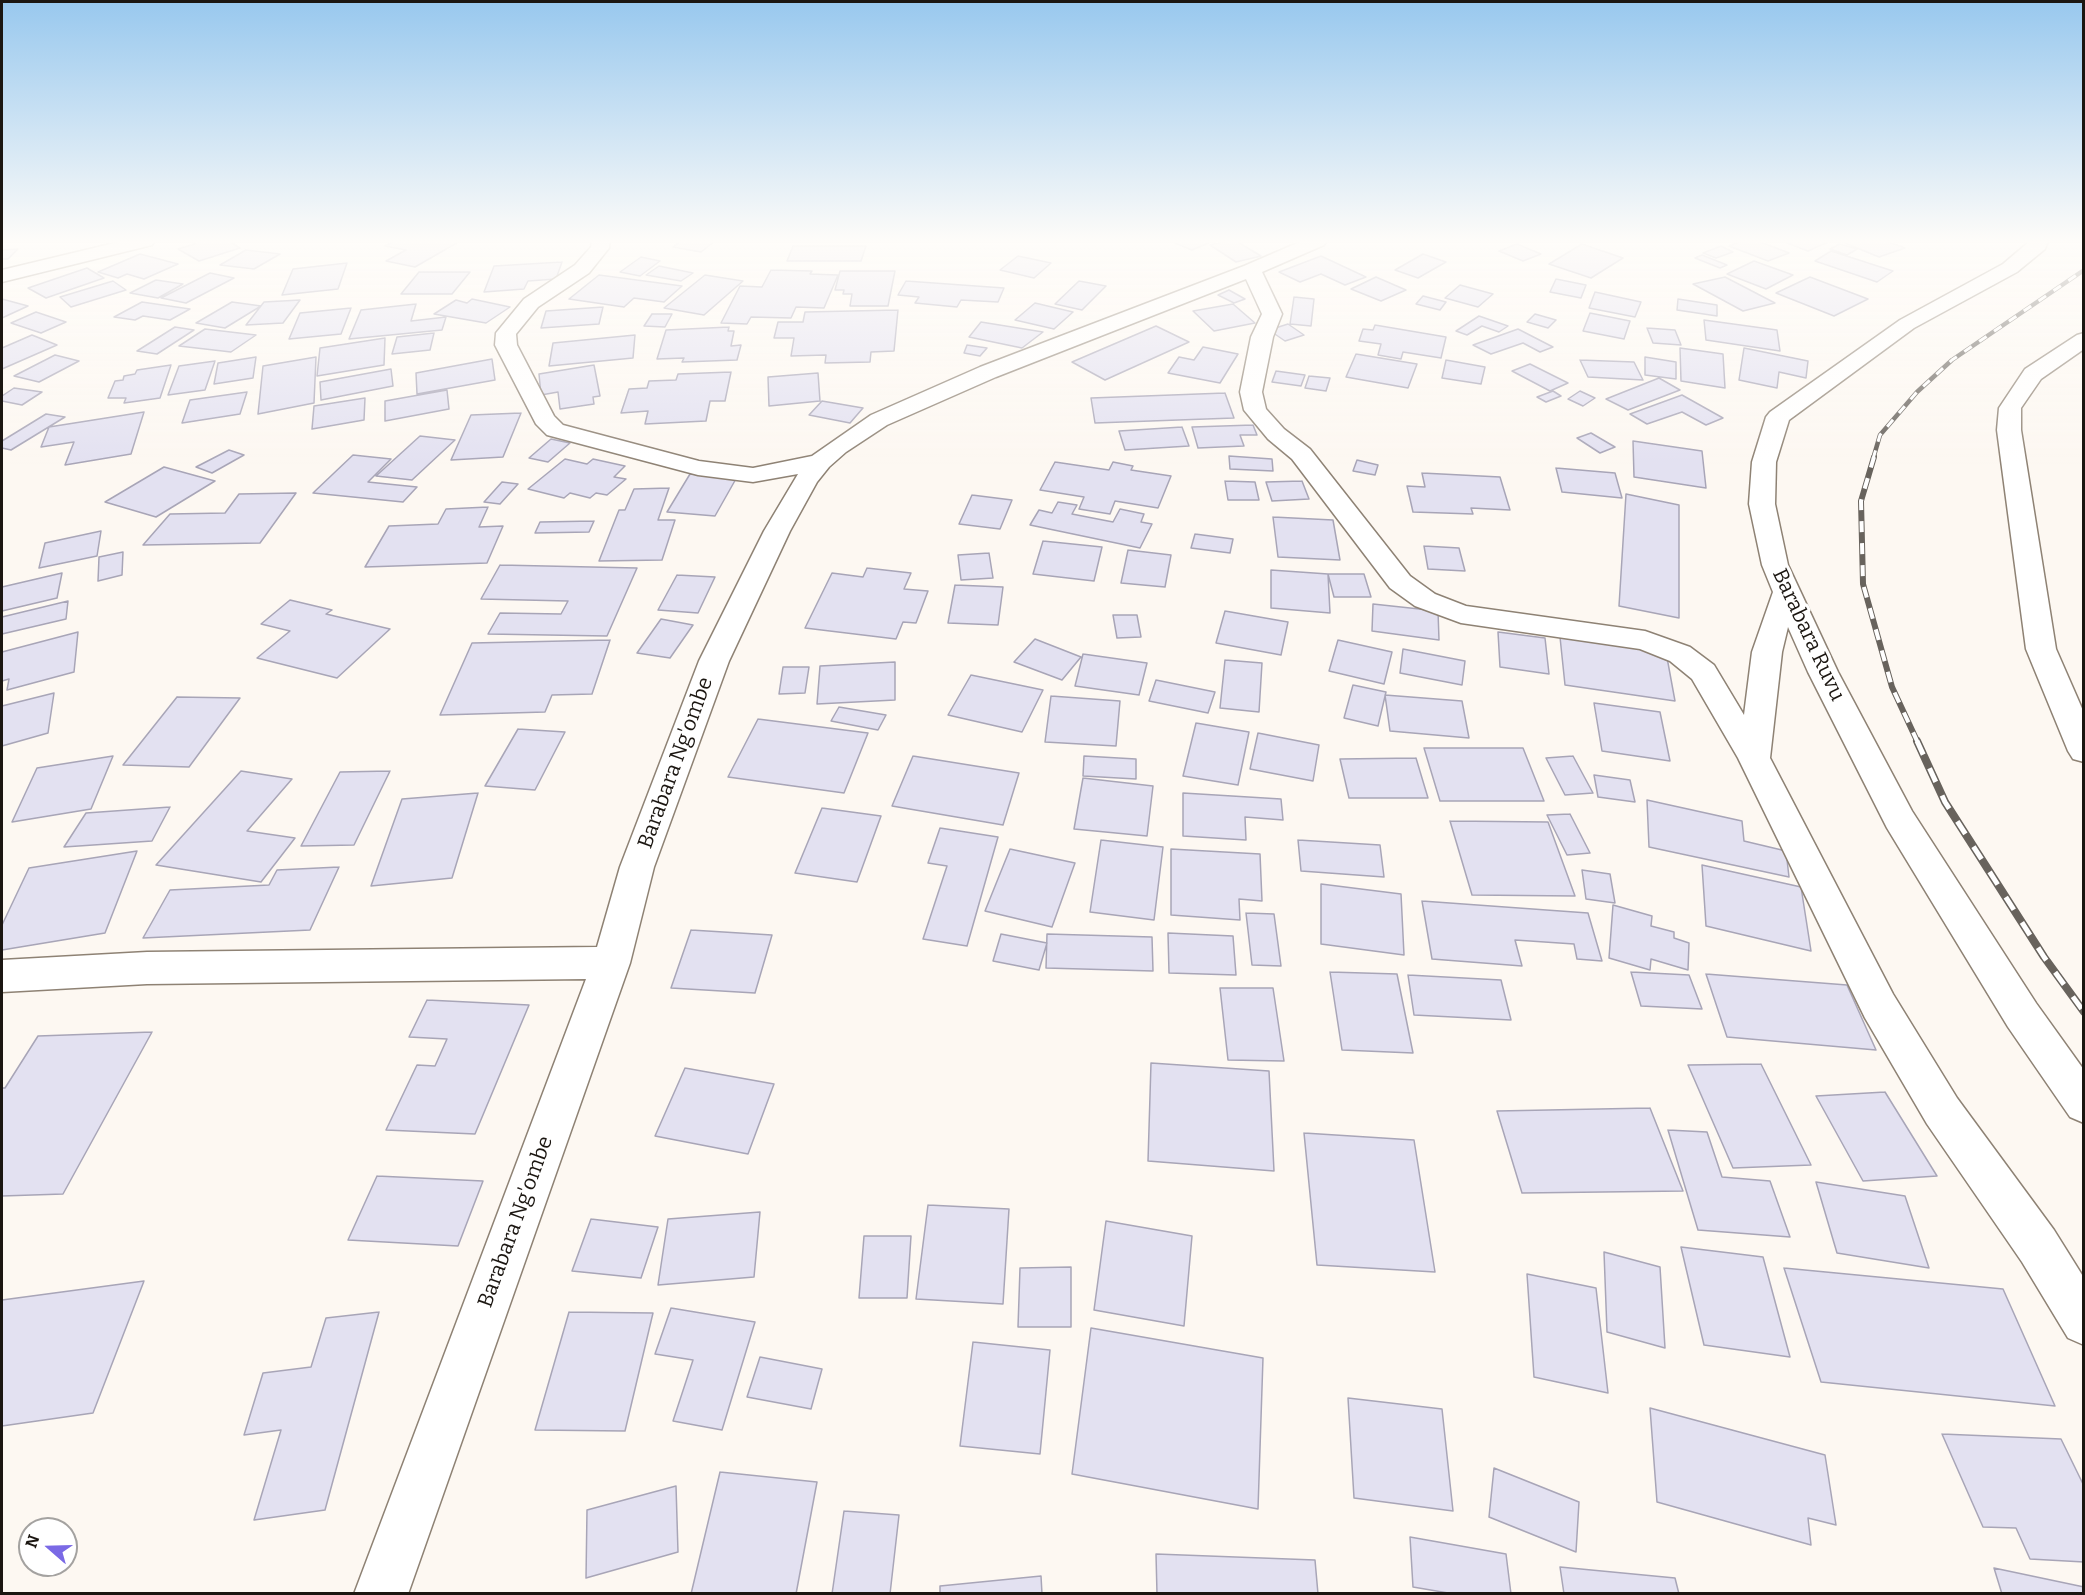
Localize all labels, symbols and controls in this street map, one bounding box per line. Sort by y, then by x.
street label: Barabara Ruvu [1766,565,1850,705]
street label: Barabara Ng'ombe [633,674,719,852]
street label: Barabara Ng'ombe [473,1133,559,1311]
north arrow [18,1517,78,1577]
text: N [21,1532,44,1550]

